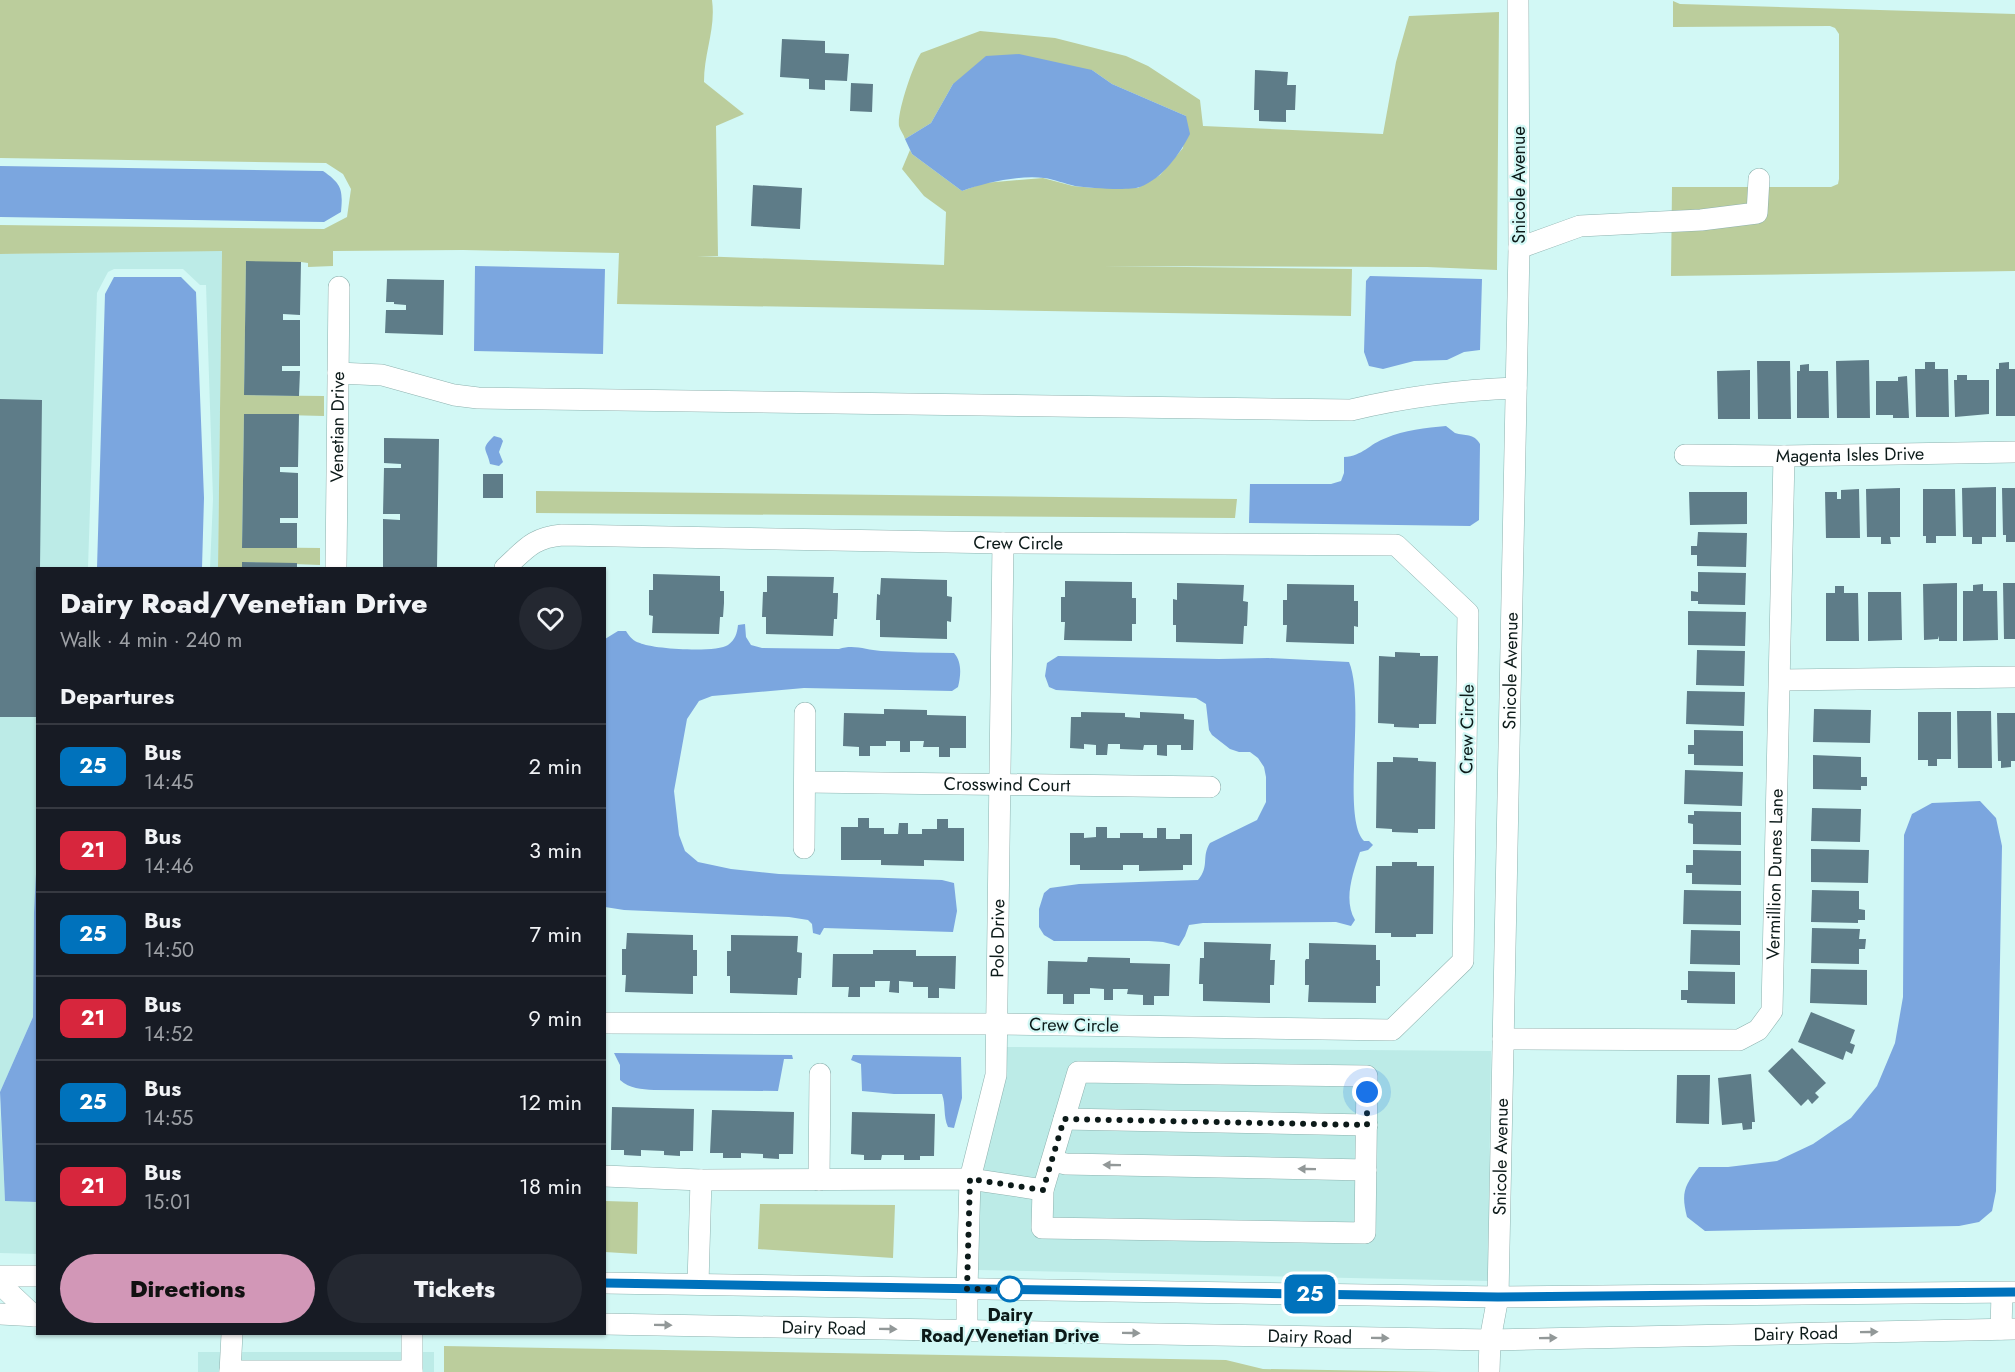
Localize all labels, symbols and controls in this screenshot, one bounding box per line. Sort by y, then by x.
street label: Snicole Avenue [1506,126,1532,244]
street label: Venetian Drive [324,371,351,483]
street label: Magenta Isles Drive [1776,441,1924,469]
street label: Crew Circle [973,529,1063,556]
text: Dairy Road/Venetian Drive [60,583,428,624]
button: heart [519,587,582,650]
street label: Snicole Avenue [1496,612,1525,730]
text: Walk · 4 min · 240 m [60,626,242,655]
text: Departures [60,680,174,712]
street label: Crew Circle [1453,684,1481,774]
text: Bus [144,736,181,768]
text: 2 min [528,750,582,782]
text: 25 [79,751,107,781]
text: 14:45 [144,768,194,797]
street label: Crosswind Court [943,771,1071,798]
street label: Vermillion Dunes Lane [1760,788,1790,960]
text: Bus [144,820,181,852]
text: 3 min [529,834,582,866]
text: 21 [81,835,105,865]
text: 14:46 [144,852,194,881]
street label: Polo Drive [984,899,1011,978]
text: Bus [144,904,181,936]
text: 7 min [529,918,582,950]
text: 25 [79,919,107,949]
text: 14:50 [144,936,194,965]
text: Bus [144,988,181,1020]
text: 9 min [528,1002,582,1034]
text: 21 [81,1003,105,1033]
street label: Crew Circle [1029,1011,1119,1039]
text: 14:52 [144,1020,193,1049]
text: Bus [144,1072,181,1104]
your location [1352,1077,1382,1107]
text: 12 min [519,1086,582,1118]
text: 25 [79,1087,107,1117]
street label: Snicole Avenue [1487,1098,1515,1216]
text: 14:55 [144,1104,193,1133]
text: Bus [144,1156,181,1188]
one-way arrow [1103,1160,1122,1170]
one-way arrow [1298,1164,1317,1173]
text: 18 min [519,1170,582,1202]
text: 21 [81,1171,105,1201]
text: 15:01 [144,1188,191,1217]
button: Directions [60,1254,315,1323]
button: Tickets [327,1254,582,1323]
line badge: 25 [1283,1274,1337,1314]
marker: Dairy Road/Venetian Drive [997,1276,1023,1302]
text: 25 [1296,1279,1324,1309]
place label: Dairy Road/Venetian Drive [921,1302,1099,1349]
street label: Dairy Road [781,1314,866,1342]
street label: Dairy Road [1753,1320,1838,1347]
one-way arrow [653,1321,672,1330]
street label: Dairy Road [1267,1323,1352,1351]
one-way arrow [878,1325,897,1334]
one-way arrow [1859,1327,1878,1337]
one-way arrow [1121,1329,1140,1338]
one-way arrow [1370,1333,1389,1343]
one-way arrow [1539,1333,1558,1342]

